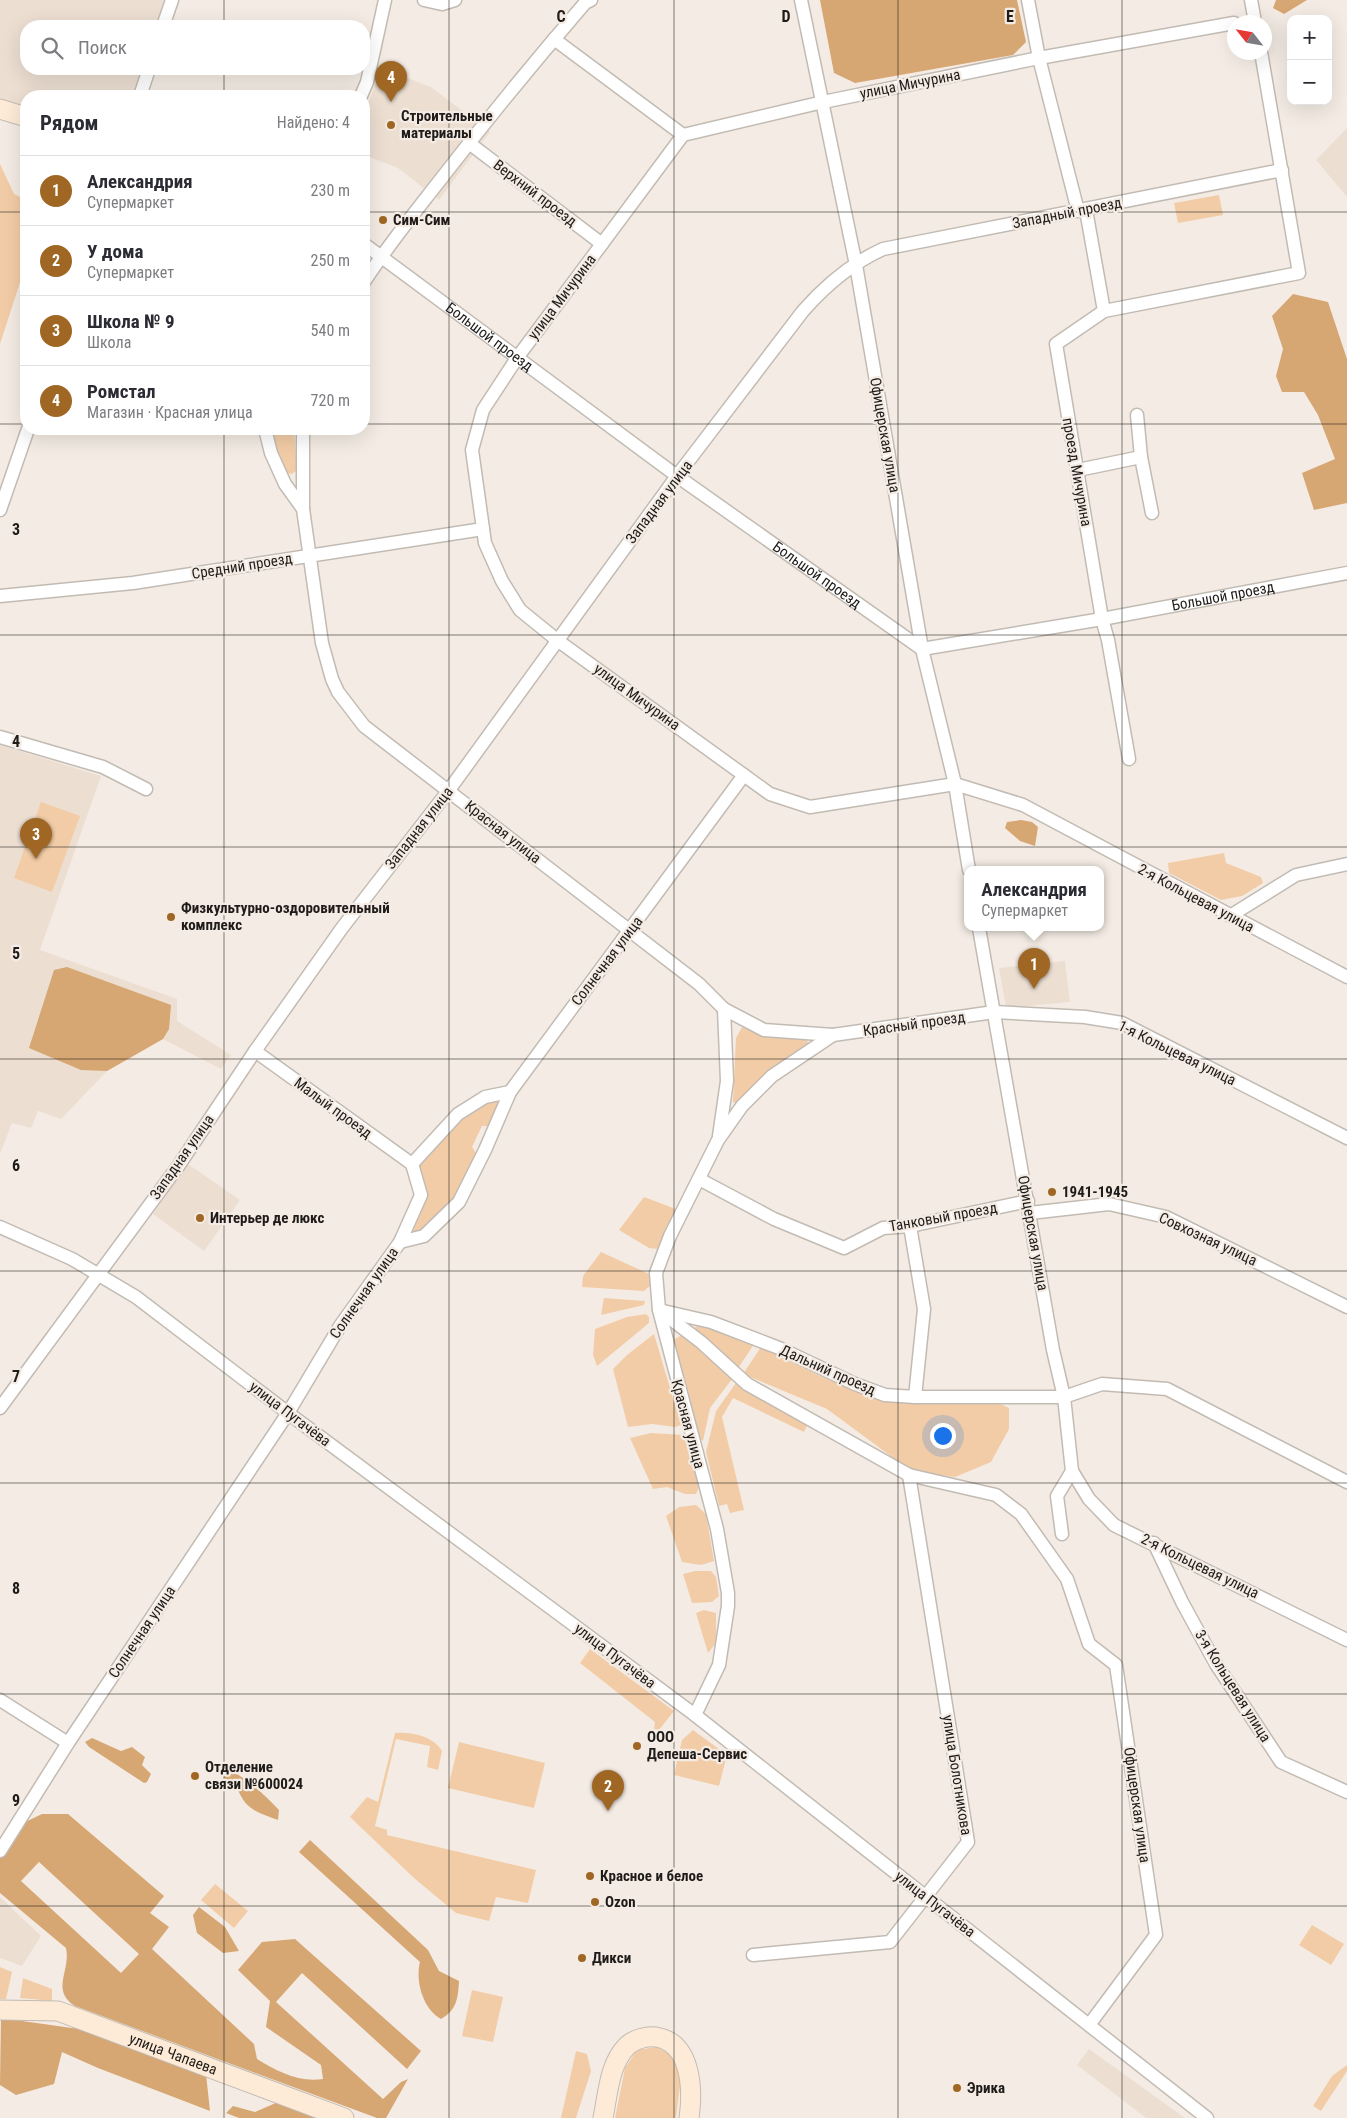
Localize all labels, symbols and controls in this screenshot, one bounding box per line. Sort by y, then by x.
text: C [556,7,566,26]
text: D [781,7,791,26]
text: E [1006,7,1014,26]
north arrow [1227,15,1272,60]
map controls [1287,15,1332,105]
button: + [1287,15,1332,60]
search box [20,20,370,75]
icon: search [38,34,66,62]
text: Поиск [78,36,127,59]
button: − [1287,60,1332,105]
pin: 4 [375,61,407,102]
street label: улица Мичурина [858,65,962,103]
place label: Строительные материалы [401,107,493,142]
text: Рядом [40,111,99,135]
text: Найдено: 4 [277,113,350,132]
marker: Строительные материалы [385,119,397,131]
street label: Верхний проезд [490,156,580,230]
text: Александрия [87,170,193,193]
text: 1 [52,181,60,200]
text: 230 m [311,181,350,200]
text: Супермаркет [87,193,174,212]
street label: Западный проезд [1011,194,1123,232]
place label: Сим-Сим [393,211,450,229]
marker: Сим-Сим [377,214,389,226]
text: У дома [87,240,144,263]
text: 2 [52,251,60,270]
text: 250 m [311,251,350,270]
street label: улица Мичурина [524,251,600,343]
text: Супермаркет [87,263,174,282]
street label: Большой проезд [442,299,536,375]
text: Школа № 9 [87,310,175,333]
text: 3 [52,321,60,340]
text: 540 m [311,321,350,340]
text: Школа [87,333,131,352]
street label: Офицерская улица [866,376,904,494]
text: Ромстал [87,380,155,403]
text: 4 [52,391,60,410]
text: 720 m [311,391,350,410]
text: Магазин · Красная улица [87,403,253,422]
street label: проезд Мичурина [1059,416,1095,528]
street label: Западная улица [622,457,696,547]
text: 3 [12,520,20,539]
street label: Большой проезд [769,537,865,612]
street label: Средний проезд [190,549,294,583]
street label: Большой проезд [1170,578,1276,615]
street label: улица Мичурина [590,660,684,734]
text: 4 [12,732,20,751]
street label: Западная улица [381,783,457,873]
street label: Красная улица [461,797,545,867]
pin: 3 [20,818,52,859]
street label: 2-я Кольцевая улица [1135,860,1257,936]
popup [964,866,1104,931]
text: Александрия [981,878,1087,901]
place label: Физкультурно-оздоровительный комплекс [181,899,390,934]
text: Супермаркет [981,901,1068,920]
marker: Физкультурно-оздоровительный комплекс [165,911,177,923]
street label: Солнечная улица [568,913,646,1009]
text: 5 [12,944,20,963]
pin: 1 [1018,948,1050,989]
street label: Красный проезд [862,1008,966,1040]
street label: 1-я Кольцевая улица [1115,1017,1239,1089]
street label: Малый проезд [291,1074,375,1142]
street label: Западная улица [146,1111,218,1203]
text: 6 [12,1156,20,1175]
street label: Офицерская улица [1014,1174,1052,1292]
place label: 1941-1945 [1062,1183,1128,1201]
marker: 1941-1945 [1046,1186,1058,1198]
street label: Танковый проезд [887,1199,999,1235]
street label: Совхозная улица [1156,1208,1260,1270]
place label: Интерьер де люкс [210,1209,324,1227]
marker: Интерьер де люкс [194,1212,206,1224]
street label: Солнечная улица [326,1244,402,1342]
street label: Дальний проезд [777,1341,879,1399]
text: 7 [12,1367,20,1386]
street label: Красная улица [667,1377,709,1471]
street label: улица Пугачёва [246,1378,334,1450]
your location [930,1423,956,1449]
street label: 2-я Кольцевая улица [1138,1530,1262,1602]
text: 8 [12,1579,20,1598]
street label: Солнечная улица [105,1583,179,1681]
street label: улица Пугачёва [571,1620,659,1692]
street label: 3-я Кольцевая улица [1191,1627,1275,1745]
street label: улица Болотникова [939,1714,975,1836]
place label: ООО Депеша-Сервис [647,1728,747,1763]
marker: ООО Депеша-Сервис [631,1740,643,1752]
street label: Офицерская улица [1120,1746,1154,1864]
place label: Отделение связи №600024 [205,1758,303,1793]
marker: Отделение связи №600024 [189,1770,201,1782]
pin: 2 [592,1770,624,1811]
text: 9 [12,1791,20,1810]
place label: Красное и белое [600,1867,703,1885]
street label: улица Пугачёва [891,1867,979,1941]
marker: Красное и белое [584,1870,596,1882]
place label: Ozon [605,1893,636,1911]
marker: Ozon [589,1896,601,1908]
place label: Дикси [592,1949,631,1967]
marker: Дикси [576,1952,588,1964]
street label: улица Чапаева [127,2029,220,2079]
place label: Эрика [967,2079,1005,2097]
marker: Эрика [951,2082,963,2094]

